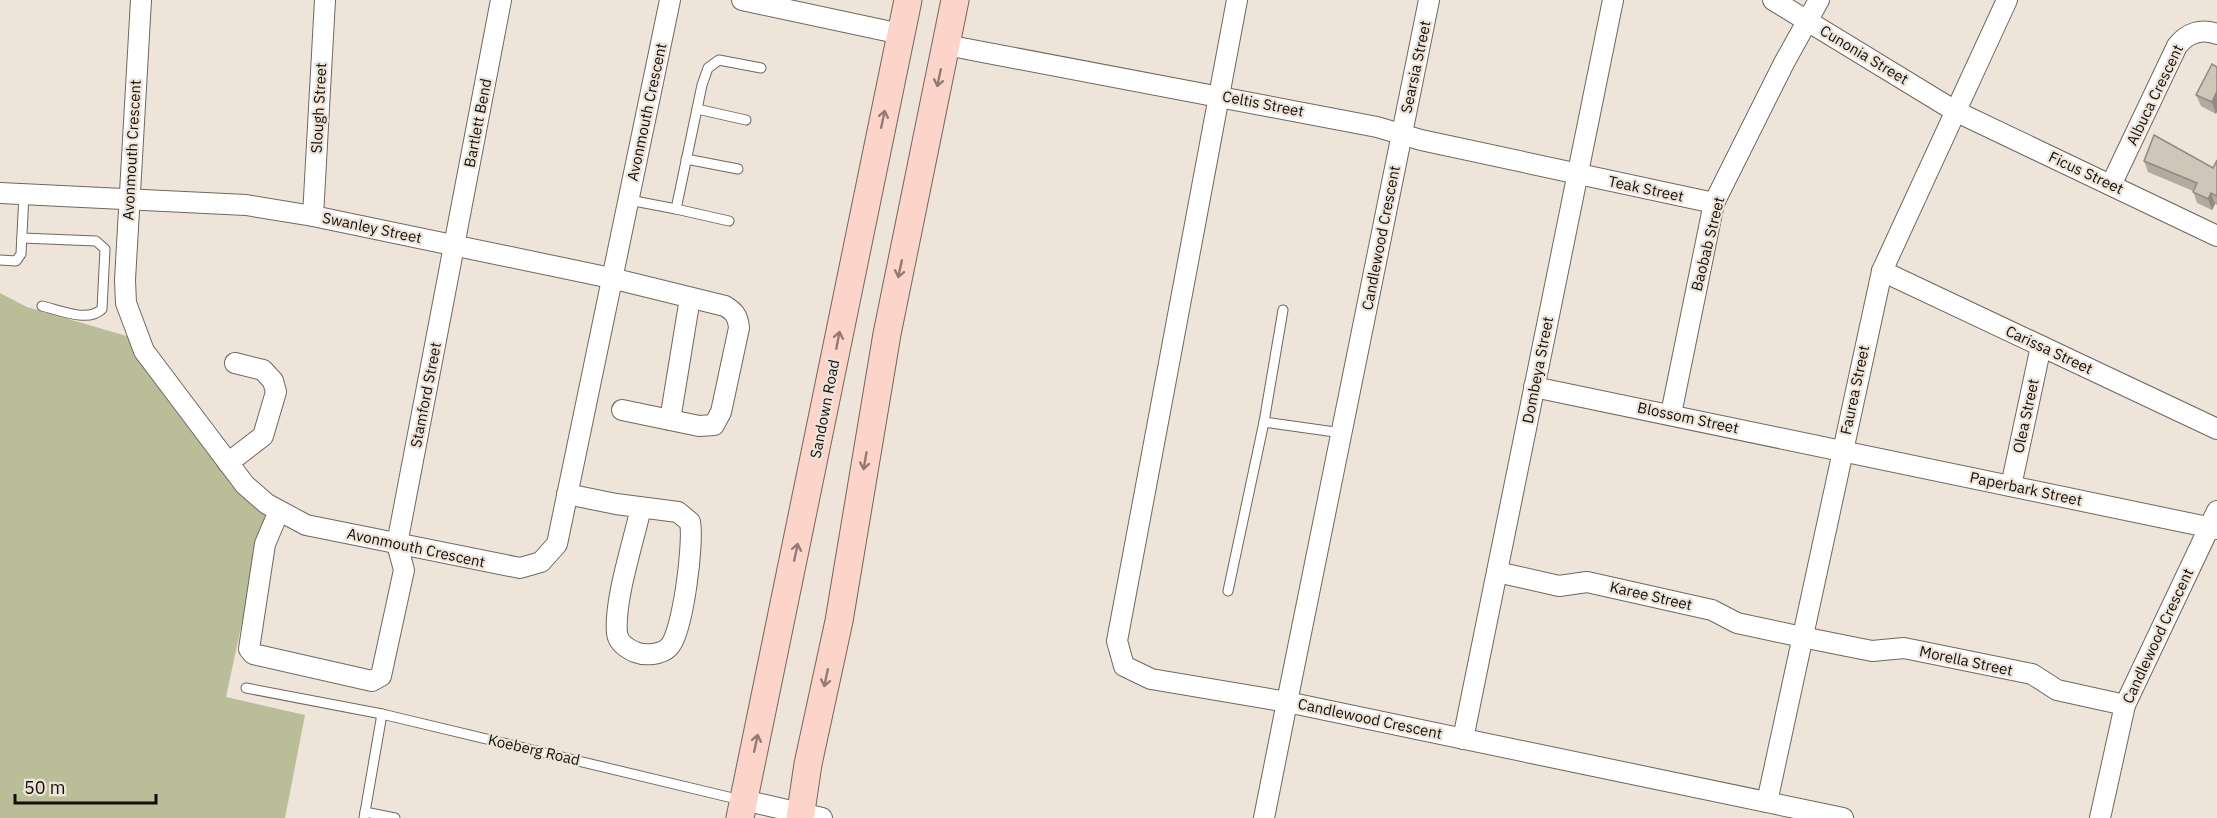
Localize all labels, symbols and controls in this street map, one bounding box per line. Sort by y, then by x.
street label: Searsia Street [1396,19,1435,115]
street label: Cunonia Street [1817,21,1912,88]
street label: Avonmouth Crescent [623,41,670,183]
street label: Albuca Crescent [2122,41,2187,148]
street label: Slough Street [307,62,330,154]
one-way arrow [933,68,944,87]
street label: Bartlett Bend [460,77,495,169]
street label: Avonmouth Crescent [118,79,145,221]
street label: Celtis Street [1221,86,1305,121]
one-way arrow [878,110,889,130]
street label: Ficus Street [2046,147,2127,198]
street label: Candlewood Crescent [1357,164,1404,312]
street label: Teak Street [1607,171,1685,206]
street label: Baobab Street [1687,195,1728,293]
street label: Swanley Street [321,208,423,247]
one-way arrow [894,259,905,278]
street label: Dombeya Street [1518,315,1557,425]
street label: Carissa Street [2003,321,2096,378]
one-way arrow [833,331,845,350]
street label: Stamford Street [406,341,445,449]
street label: Faurea Street [1836,344,1873,436]
street label: Sandown Road [806,358,843,460]
street label: Olea Street [2008,377,2043,455]
street label: Blossom Street [1636,398,1740,438]
one-way arrow [859,450,870,470]
street label: Paperbark Street [1968,467,2084,510]
street label: Avonmouth Crescent [345,524,487,571]
one-way arrow [791,543,802,562]
street label: Candlewood Crescent [2118,565,2197,706]
street label: Karee Street [1608,577,1694,614]
street label: Morella Street [1918,641,2015,680]
one-way arrow [820,669,832,688]
street label: Candlewood Crescent [1296,694,1444,743]
street label: Koeberg Road [486,730,582,769]
one-way arrow [751,734,762,753]
scale bar [15,767,156,805]
text: 50 m [24,776,66,799]

